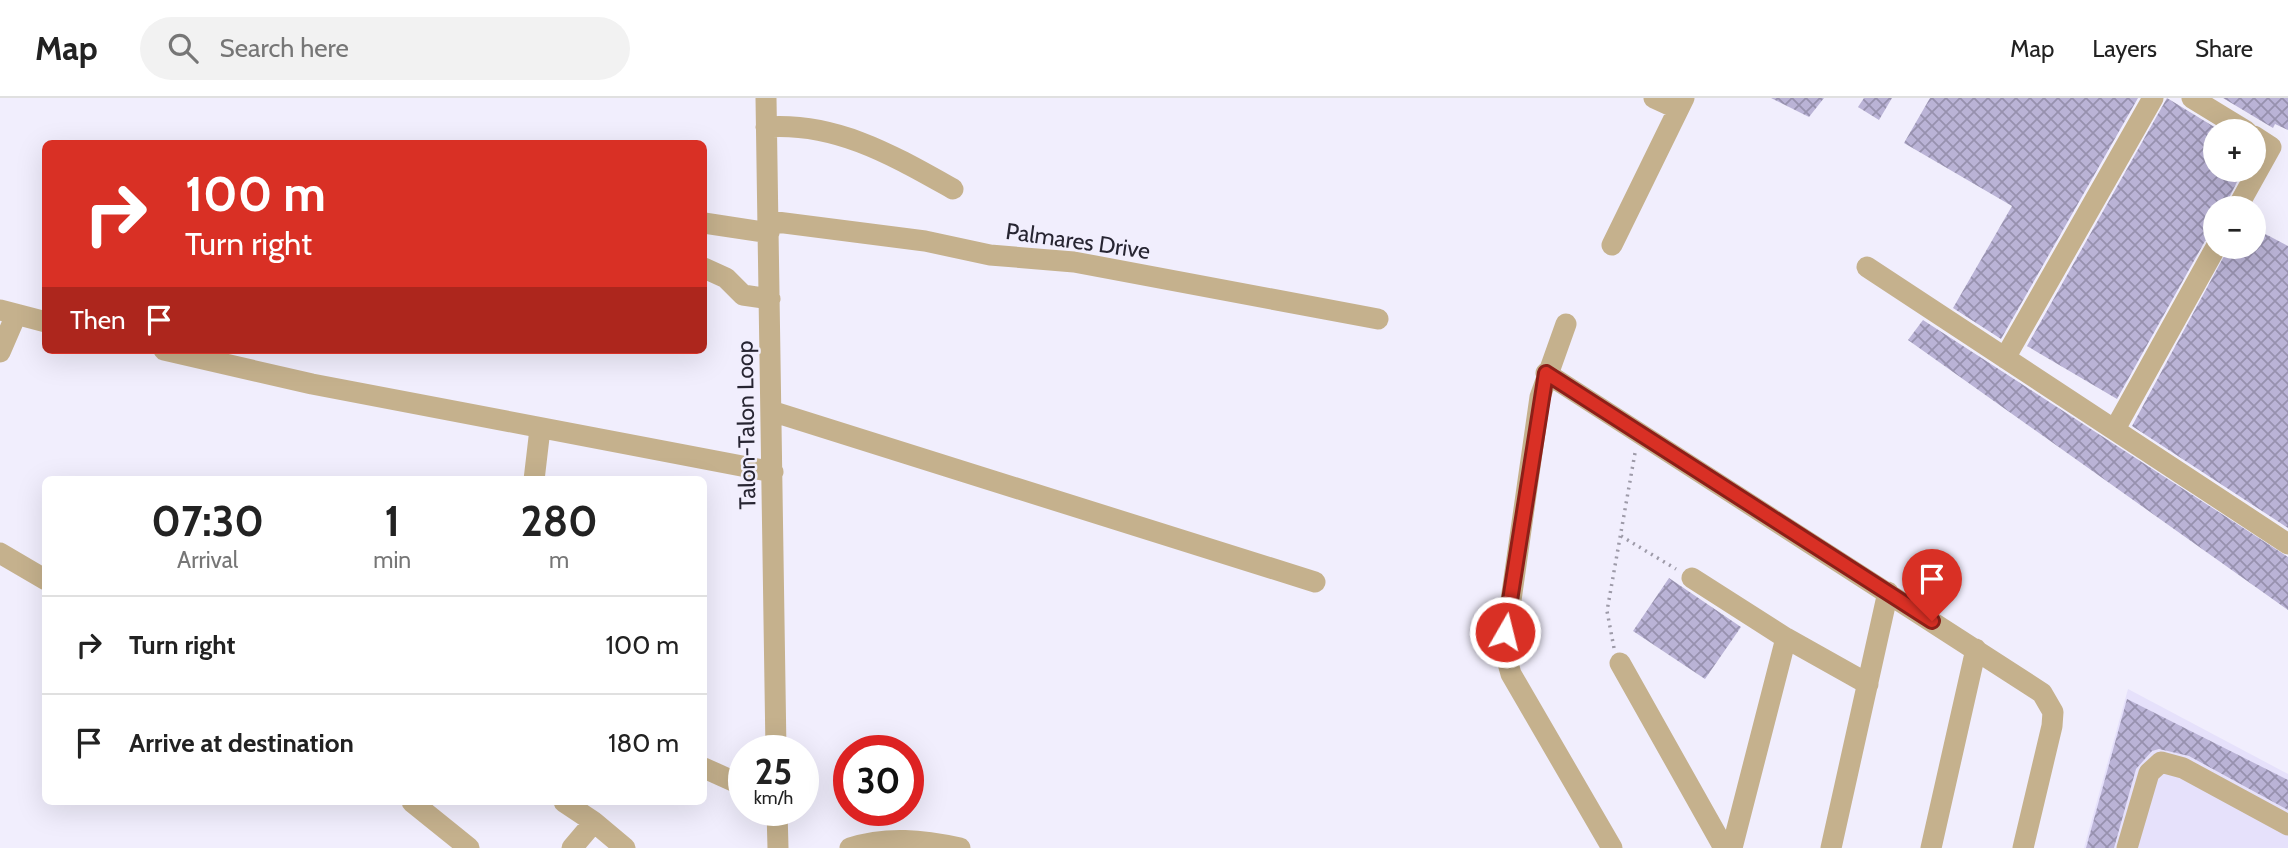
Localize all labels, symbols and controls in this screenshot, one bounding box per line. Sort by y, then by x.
search box [140,17,630,80]
text: Map [35,28,98,68]
icon: search [164,29,202,67]
text: Search here [220,32,349,64]
text: Map [2010,34,2054,63]
text: Layers [2092,34,2157,63]
text: Share [2195,34,2253,63]
map controls [2203,119,2266,259]
button: + [2203,119,2266,182]
text: 100 m [185,164,326,223]
icon: right [70,168,161,259]
button: − [2203,196,2266,259]
street label: Palmares Drive [1004,217,1152,265]
text: Turn right [185,224,312,263]
icon: arrive [140,301,178,339]
text: Then [70,304,126,336]
street label: Talon-Talon Loop [731,340,761,510]
text: 07:30 [151,495,264,547]
text: 1 [384,495,400,547]
text: 280 [520,495,598,547]
text: Arrival [177,546,238,574]
text: min [373,546,411,574]
text: m [549,546,569,574]
pin [1902,549,1962,621]
icon: arrive [1913,560,1951,598]
position arrow [1468,595,1542,669]
icon: right [70,626,108,664]
text: Turn right [129,629,235,661]
text: 100 m [606,629,679,661]
icon: arrive [70,724,108,762]
text: Arrive at destination [129,727,354,759]
text: 180 m [608,727,679,759]
speed limit sign: 30 [833,735,924,826]
text: 25 [755,750,792,793]
text: km/h [754,787,793,809]

